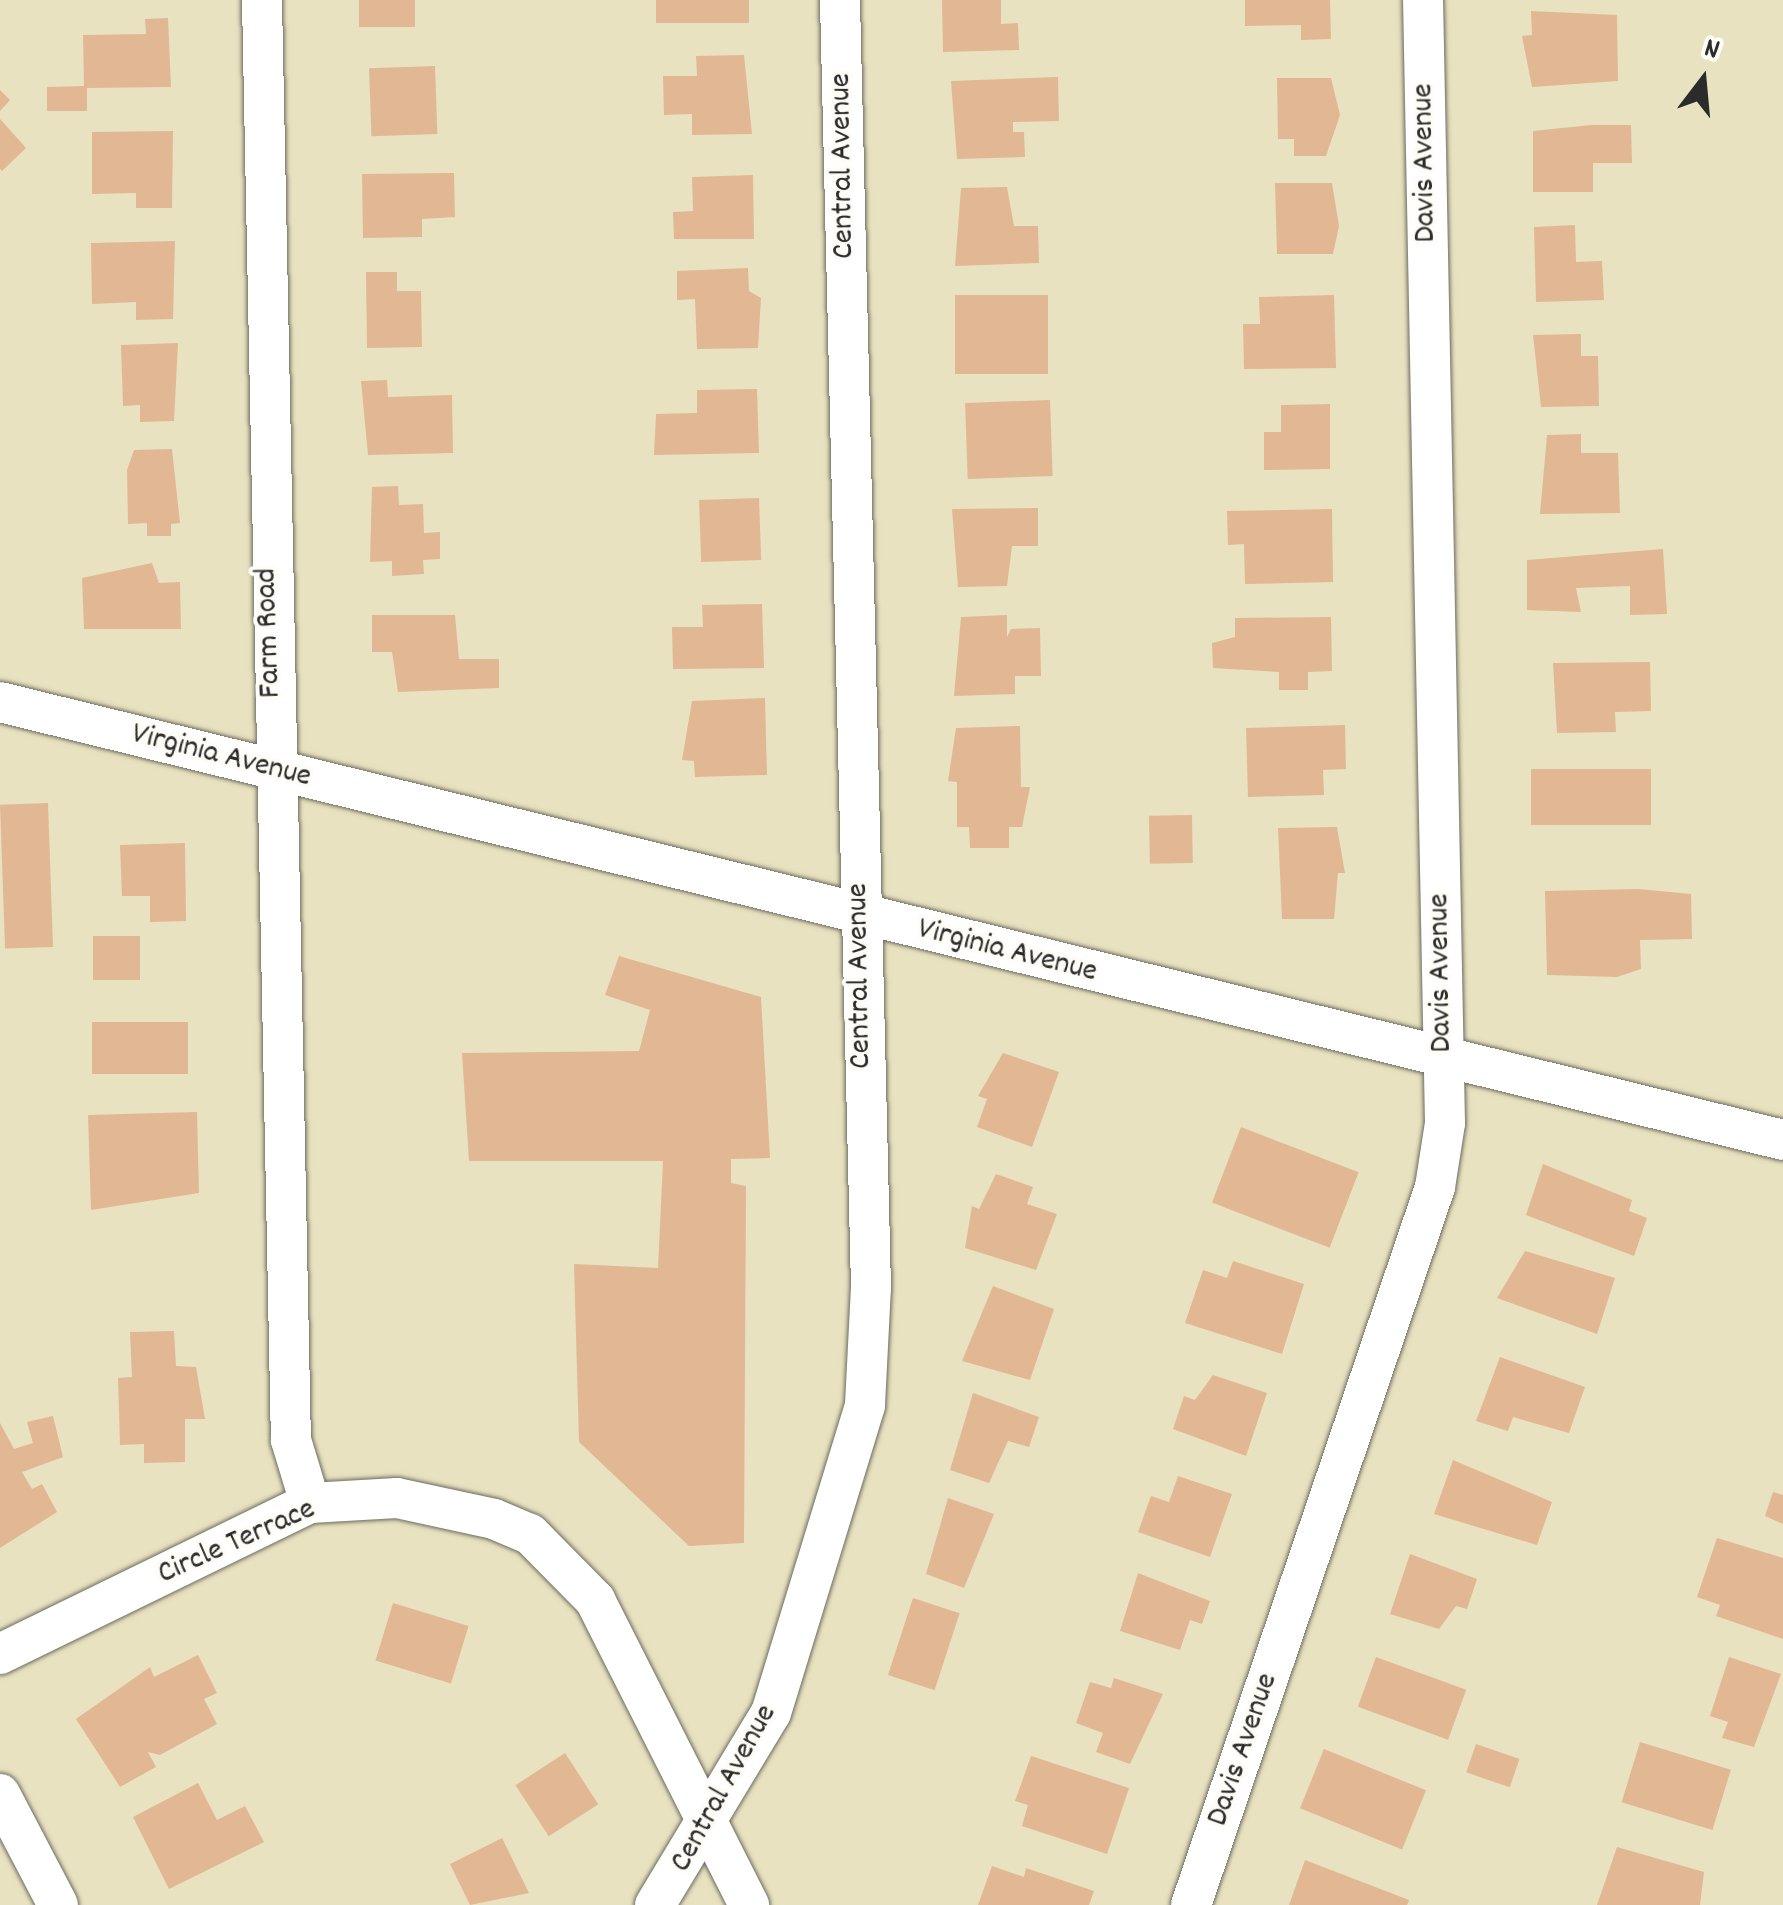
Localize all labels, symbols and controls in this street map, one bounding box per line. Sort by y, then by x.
north arrow [1653,30,1753,130]
text: N [1699,30,1723,72]
street label: Central Avenue [823,73,865,259]
street label: Davis Avenue [1405,83,1447,243]
street label: Farm Road [249,567,291,699]
street label: Virginia Avenue [127,716,315,798]
street label: Central Avenue [840,883,882,1069]
street label: Davis Avenue [1421,893,1463,1053]
street label: Virginia Avenue [913,911,1101,993]
street label: Circle Terrace [152,1491,322,1595]
street label: Davis Avenue [1200,1669,1288,1831]
street label: Central Avenue [663,1698,787,1880]

